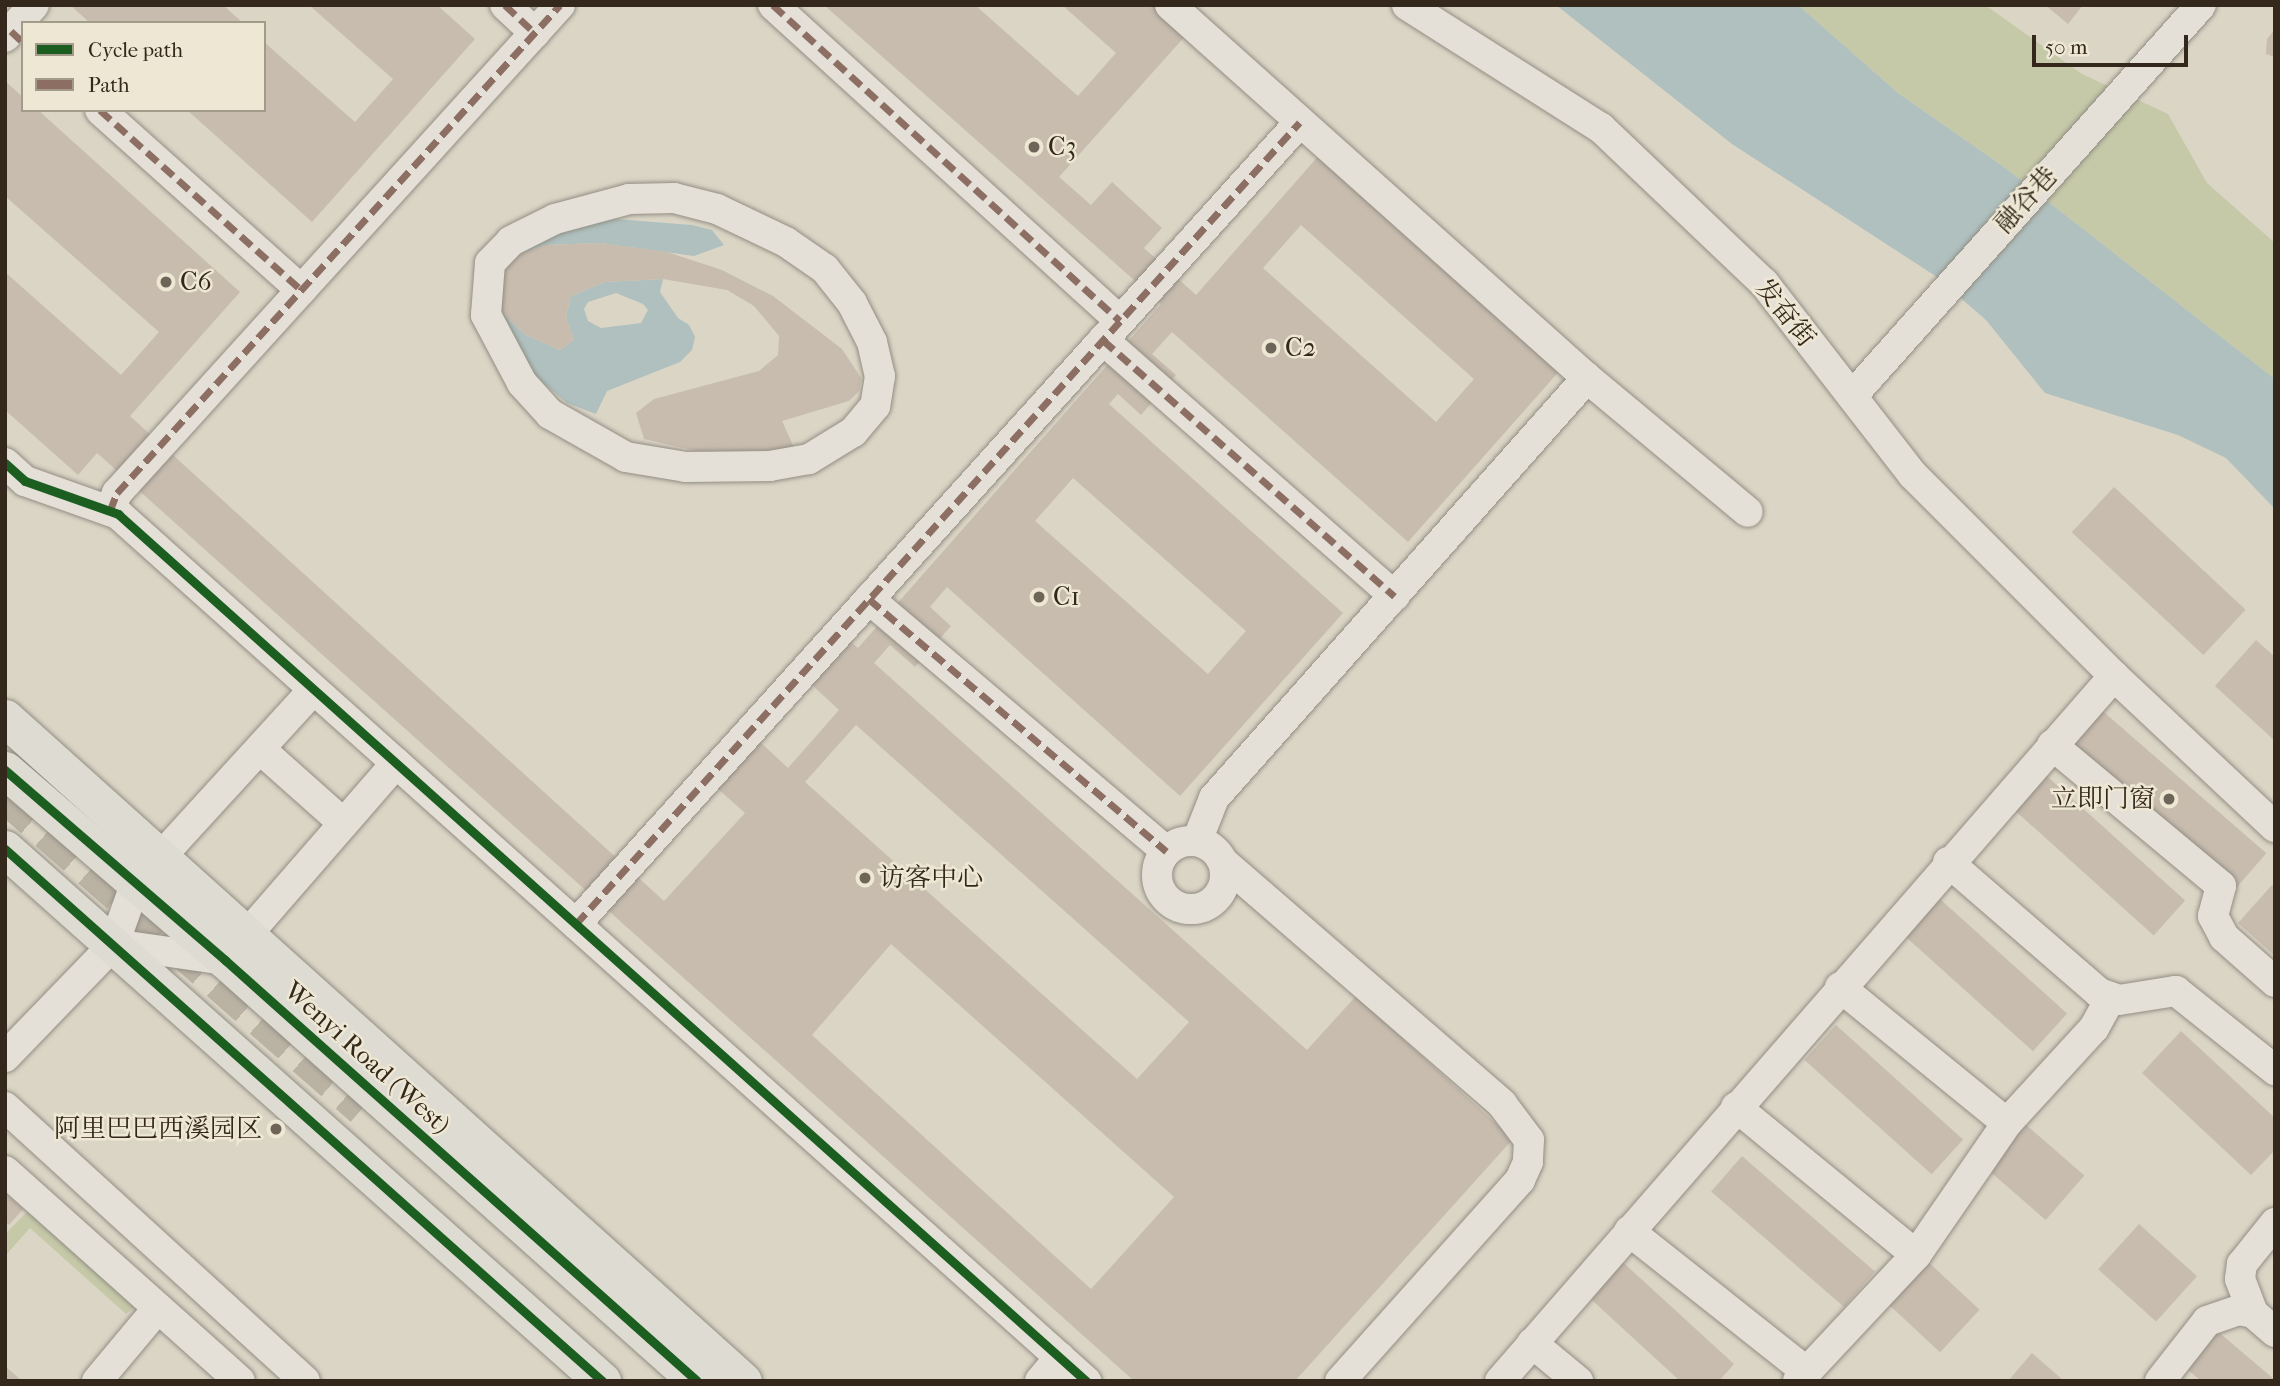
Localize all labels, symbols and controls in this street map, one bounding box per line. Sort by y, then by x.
legend [21,21,266,112]
scale bar [2035,21,2191,65]
text: 50 m [2045,35,2088,59]
text: Cycle path [88,38,183,62]
text: Path [88,73,129,97]
place label: C3 [1048,131,1076,163]
marker: C3 [1026,139,1042,155]
street label: 融谷巷 [1988,161,2064,239]
place label: C6 [180,266,212,298]
street label: 发奋街 [1748,273,1822,353]
marker: C6 [158,274,174,290]
place label: C2 [1285,332,1316,364]
marker: C2 [1263,340,1279,356]
place label: C1 [1053,581,1080,613]
marker: C1 [1031,589,1047,605]
place label: 立即门窗 [2051,783,2155,815]
marker: 立即门窗 [2161,791,2177,807]
place label: 访客中心 [879,862,983,894]
marker: 访客中心 [857,870,873,886]
street label: Wenyi Road (West) [278,975,456,1141]
place label: 阿里巴巴西溪园区 [54,1113,262,1145]
marker: 阿里巴巴西溪园区 [268,1121,284,1137]

